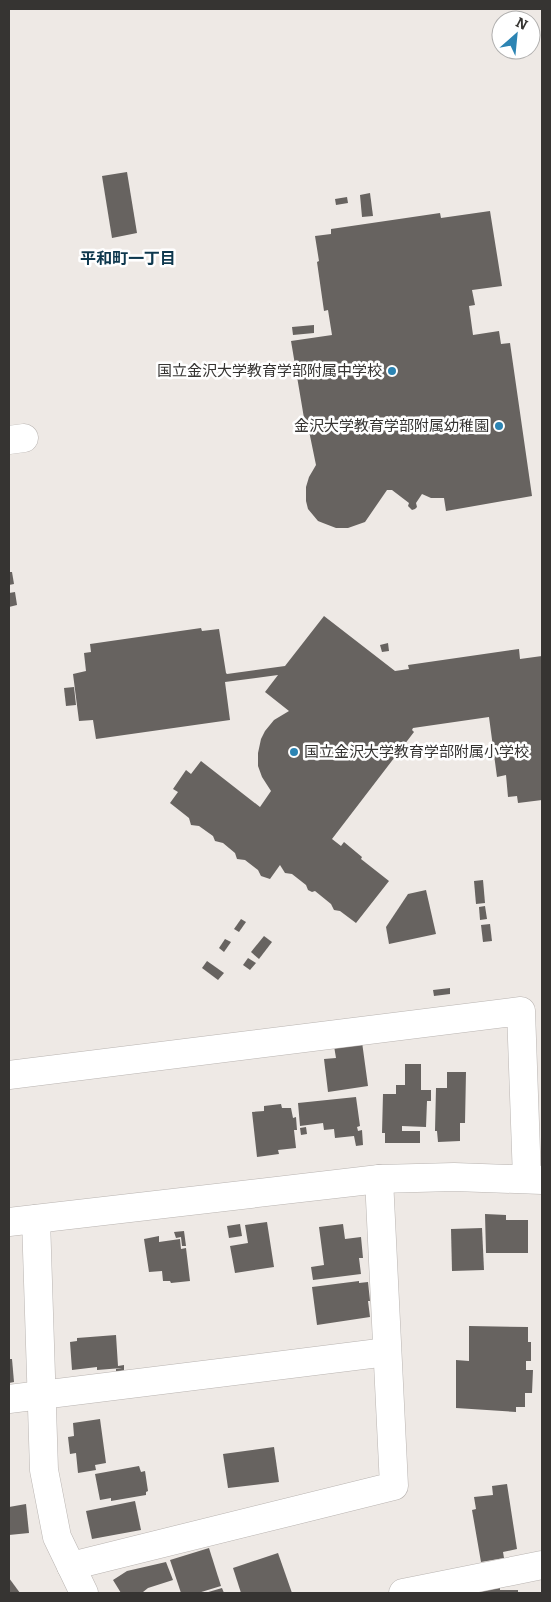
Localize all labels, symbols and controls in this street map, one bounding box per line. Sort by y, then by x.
north arrow [491,10,541,60]
text: N [513,14,531,34]
district label: 平和町一丁目 [80,249,176,268]
place label: 国立金沢大学教育学部附属中学校 [157,362,382,380]
marker: 国立金沢大学教育学部附属中学校 [386,365,398,377]
place label: 金沢大学教育学部附属幼稚園 [294,417,489,435]
marker: 金沢大学教育学部附属幼稚園 [493,420,505,432]
place label: 国立金沢大学教育学部附属小学校 [304,743,529,761]
marker: 国立金沢大学教育学部附属小学校 [288,746,300,758]

